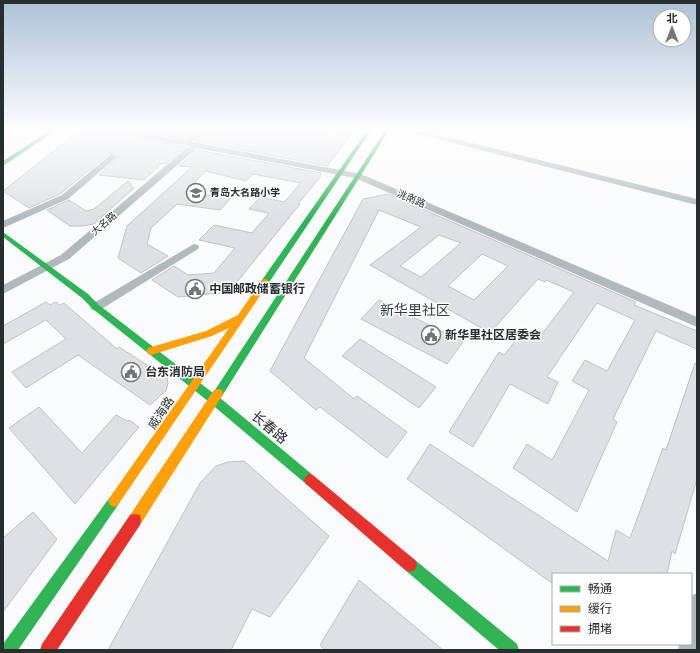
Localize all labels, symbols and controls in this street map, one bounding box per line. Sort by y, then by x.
north arrow [652,8,692,48]
text: 北 [667,13,678,24]
school or university icon: 青岛大名路小学 [185,182,207,204]
place label: 青岛大名路小学 [210,187,280,198]
street label: 洮南路 [395,188,427,209]
street label: 大名路 [89,210,119,238]
public building icon: 中国邮政储蓄银行 [184,278,206,300]
place label: 中国邮政储蓄银行 [209,282,305,295]
district label: 新华里社区 [380,302,450,318]
public building icon: 新华里社区居委会 [420,324,442,346]
place label: 新华里社区居委会 [445,328,541,341]
public building icon: 台东消防局 [120,361,142,383]
place label: 台东消防局 [145,365,205,378]
street label: 威海路 [145,394,176,431]
street label: 长春路 [248,408,290,447]
legend [552,573,692,645]
text: 畅通 [588,582,612,595]
text: 缓行 [588,602,612,615]
text: 拥堵 [588,623,612,635]

